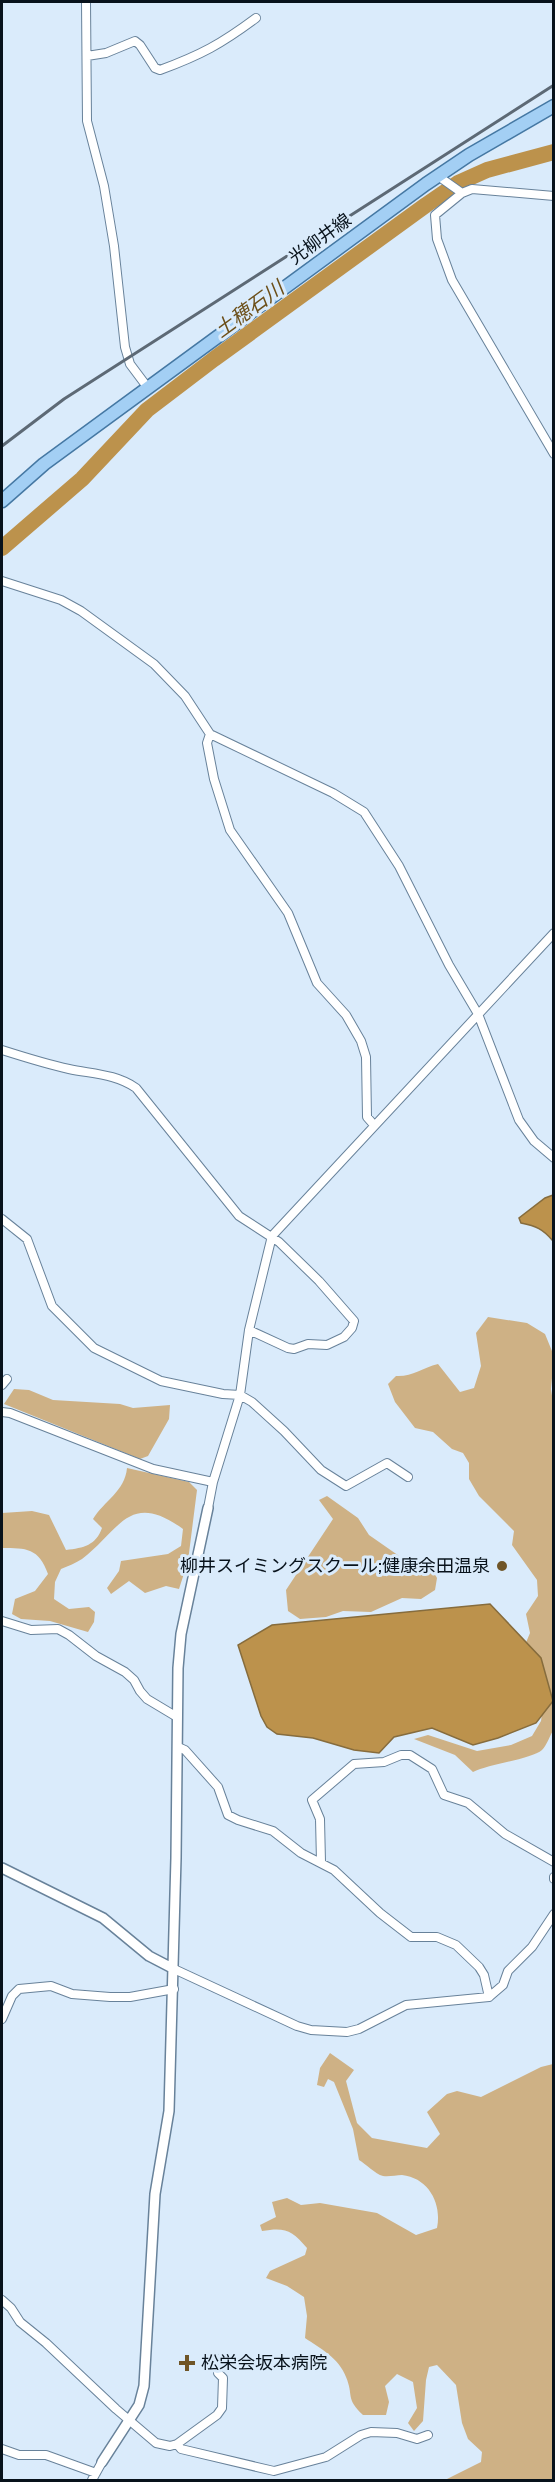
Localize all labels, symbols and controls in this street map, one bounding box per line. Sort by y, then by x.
street label: 光柳井線 [284,209,356,269]
water label: 土穂石川 [210,275,290,342]
place label: 柳井スイミングスクール;健康余田温泉 [180,1555,490,1577]
marker: 柳井スイミングスクール;健康余田温泉 [495,1559,509,1573]
place label: 松栄会坂本病院 [201,2352,327,2374]
marker: 松栄会坂本病院 [178,2354,196,2372]

